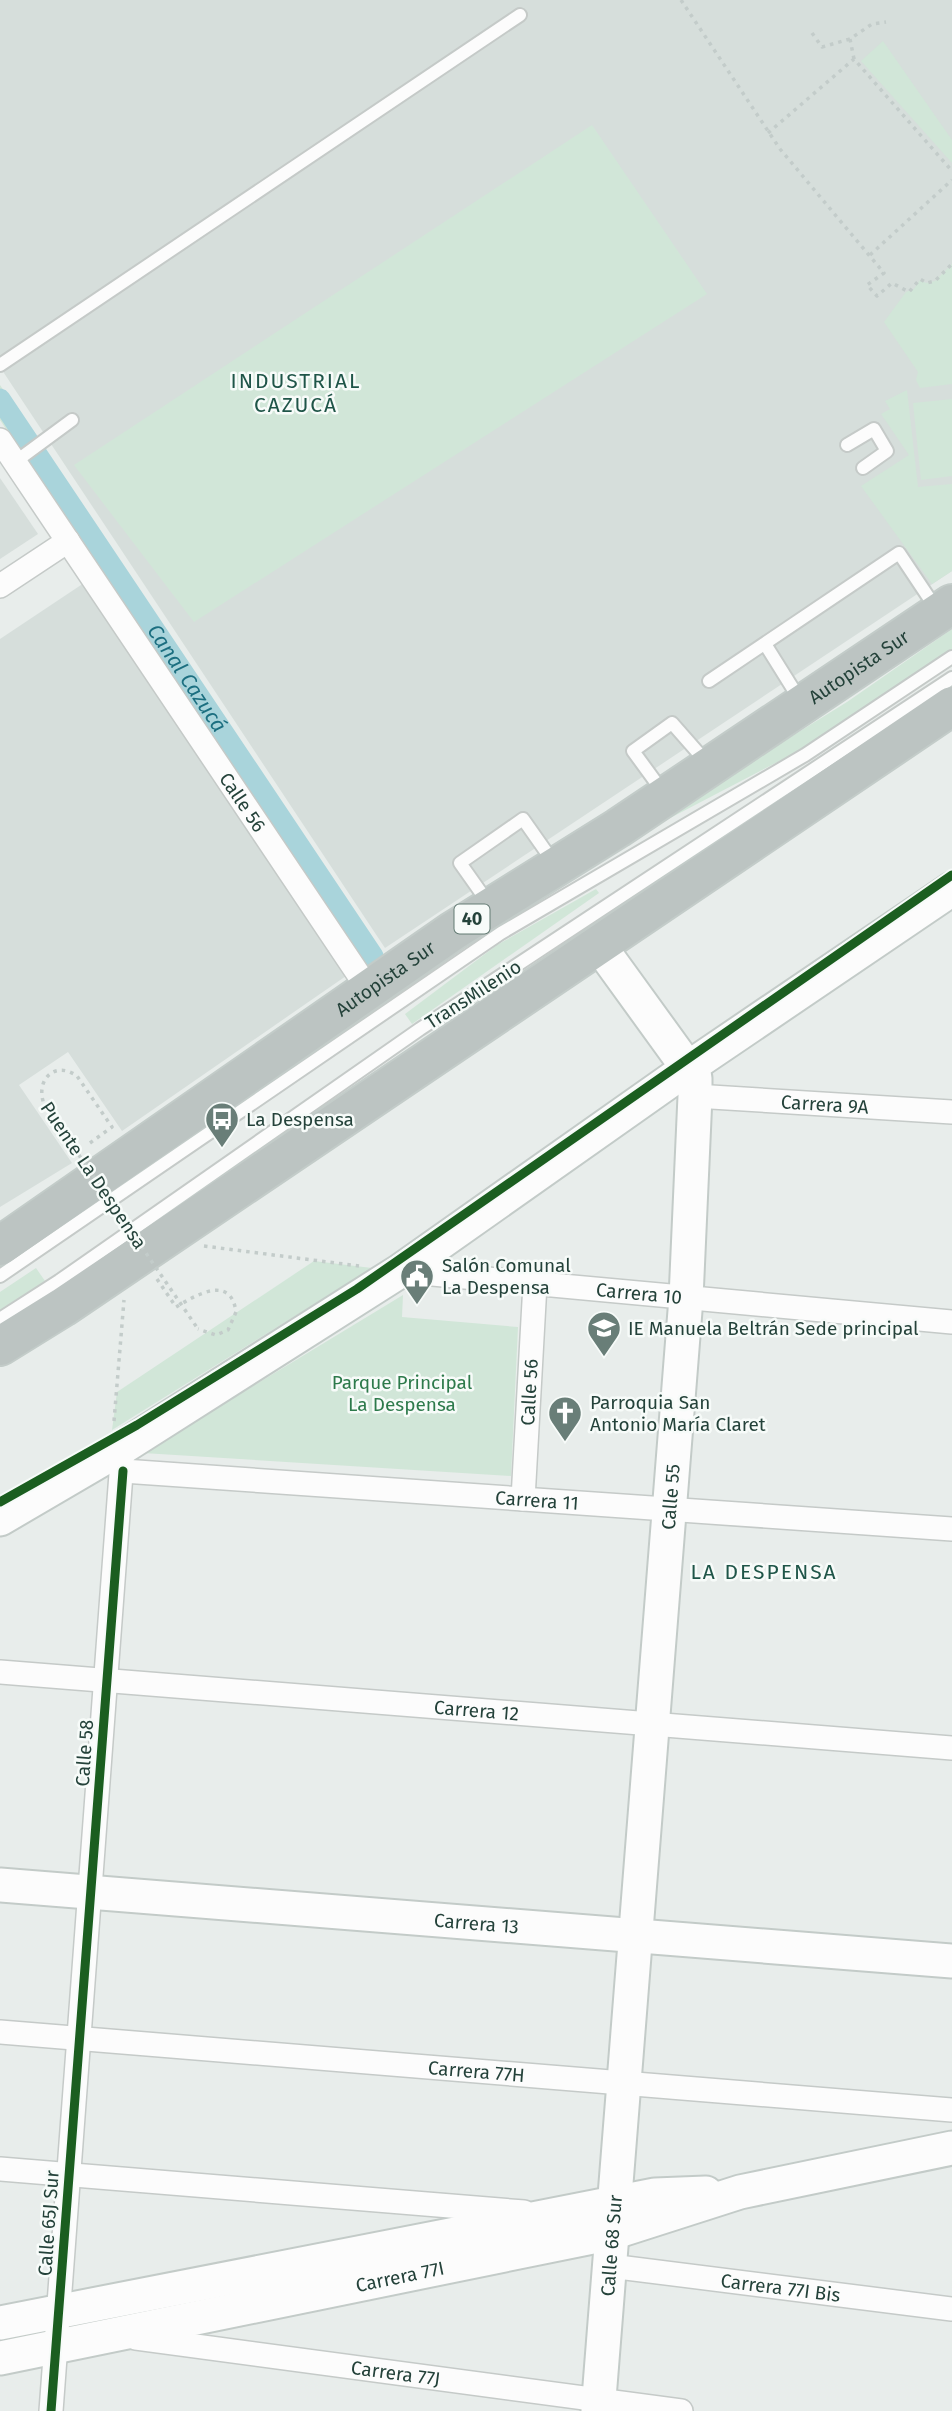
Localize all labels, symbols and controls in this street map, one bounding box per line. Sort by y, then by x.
district label: INDUSTRIAL CAZUCÁ [230,368,362,418]
water label: Canal Cazucá [142,619,232,737]
street label: Autopista Sur [804,625,914,709]
street label: Calle 56 [214,768,271,836]
road number: 40 [454,904,490,934]
street label: Autopista Sur [331,936,440,1021]
street label: TransMilenio [421,955,526,1034]
street label: Carrera 9A [780,1090,869,1119]
street label: Puente La Despensa [36,1097,151,1253]
bus stop icon: La Despensa [203,1100,241,1149]
place label: La Despensa [246,1108,354,1131]
place label: Salón Comunal La Despensa [442,1254,571,1299]
public building icon: Salón Comunal La Despensa [398,1257,436,1306]
street label: Carrera 10 [595,1278,683,1309]
school or university icon: IE Manuela Beltrán Sede principal [585,1309,623,1358]
place label: IE Manuela Beltrán Sede principal [628,1317,919,1340]
street label: Calle 56 [516,1358,543,1426]
park label: Parque Principal La Despensa [332,1371,473,1416]
place label: Parroquia San Antonio María Claret [590,1391,766,1436]
church icon: Parroquia San Antonio María Claret [546,1394,584,1443]
street label: Calle 55 [657,1463,685,1531]
street label: Carrera 11 [494,1486,579,1515]
district label: LA DESPENSA [690,1559,838,1585]
street label: Carrera 12 [433,1696,520,1725]
street label: Calle 58 [71,1719,98,1787]
street label: Carrera 13 [433,1909,520,1938]
street label: Carrera 77H [427,2056,526,2087]
street label: Calle 65J Sur [33,2169,64,2277]
street label: Calle 68 Sur [596,2193,627,2297]
street label: Carrera 77I [354,2257,446,2297]
street label: Carrera 77I Bis [719,2269,842,2307]
street label: Carrera 77J [350,2356,442,2391]

